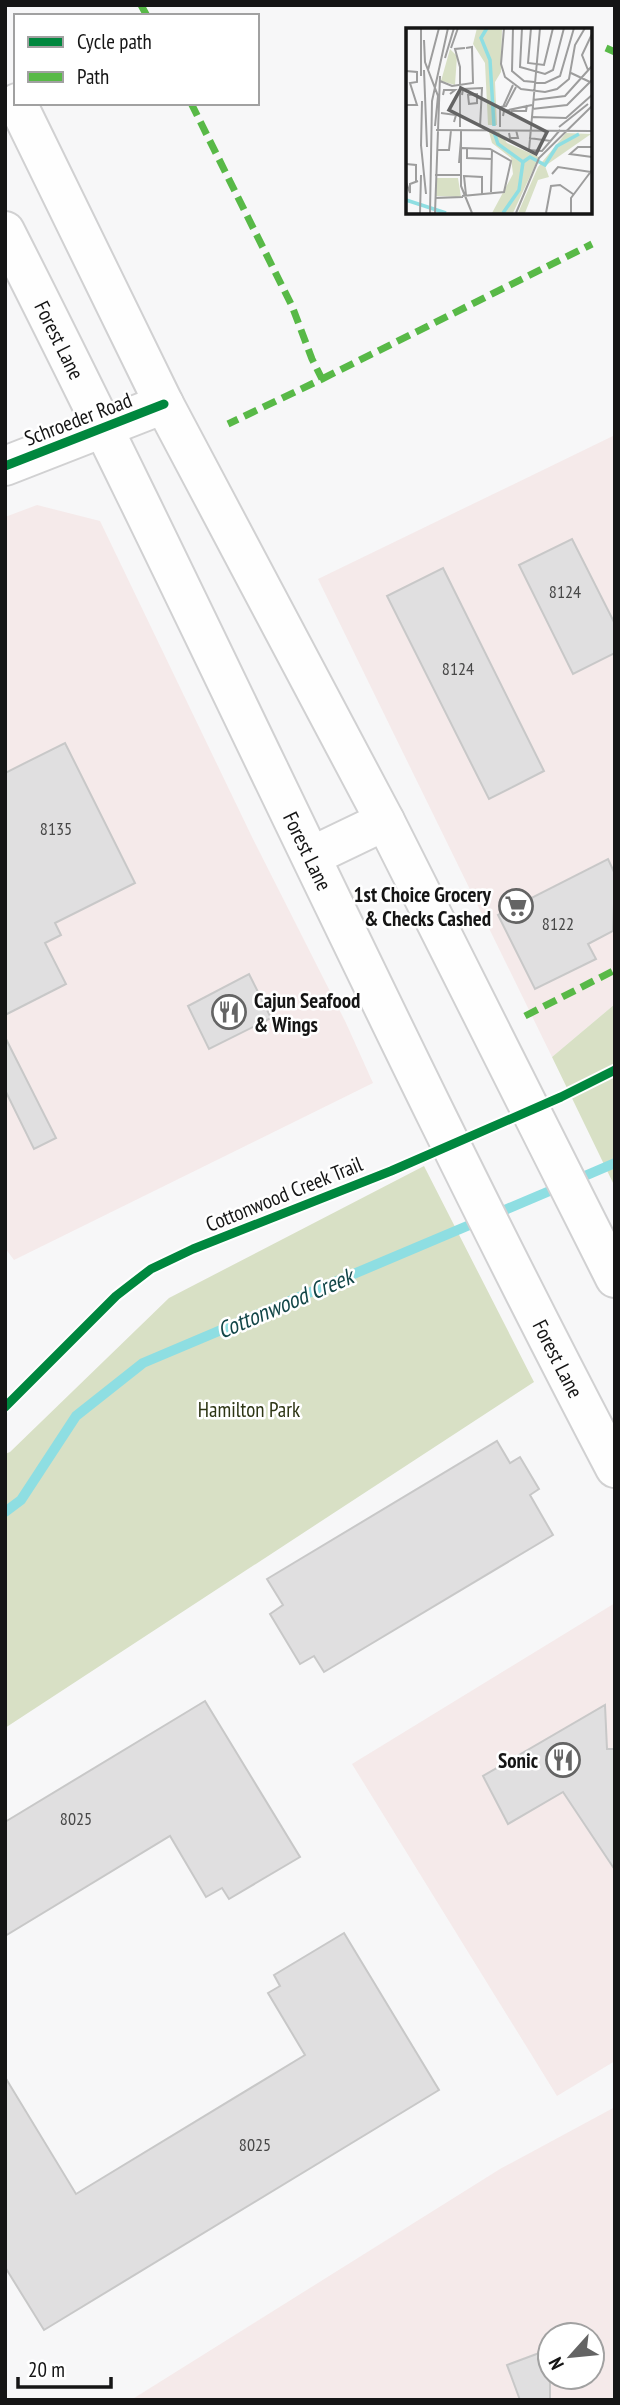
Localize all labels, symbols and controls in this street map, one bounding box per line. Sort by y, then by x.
legend [14,14,259,105]
text: Cycle path [77,28,152,55]
inset map [406,28,592,214]
text: Path [77,63,109,90]
street label: Forest Lane [29,296,91,384]
street label: Schroeder Road [20,386,136,452]
house number: 8124 [549,580,581,603]
house number: 8124 [442,657,474,680]
street label: Forest Lane [277,807,338,895]
house number: 8135 [40,817,72,840]
place label: 1st Choice Grocery & Checks Cashed [354,881,492,932]
supermarket icon: 1st Choice Grocery & Checks Cashed [497,887,535,925]
house number: 8122 [542,912,574,935]
place label: Cajun Seafood & Wings [254,987,360,1038]
restaurant icon: Cajun Seafood & Wings [210,993,248,1031]
street label: Cottonwood Creek Trail [202,1150,366,1238]
water label: Cottonwood Creek [213,1260,360,1345]
street label: Forest Lane [527,1315,589,1402]
park label: Hamilton Park [198,1396,300,1423]
restaurant icon: Sonic [544,1741,582,1779]
place label: Sonic [498,1747,539,1774]
house number: 8025 [60,1807,92,1830]
house number: 8025 [239,2133,271,2156]
north arrow [536,2321,606,2391]
scale bar [18,2346,110,2390]
text: N [543,2354,569,2374]
text: 20 m [28,2356,65,2383]

